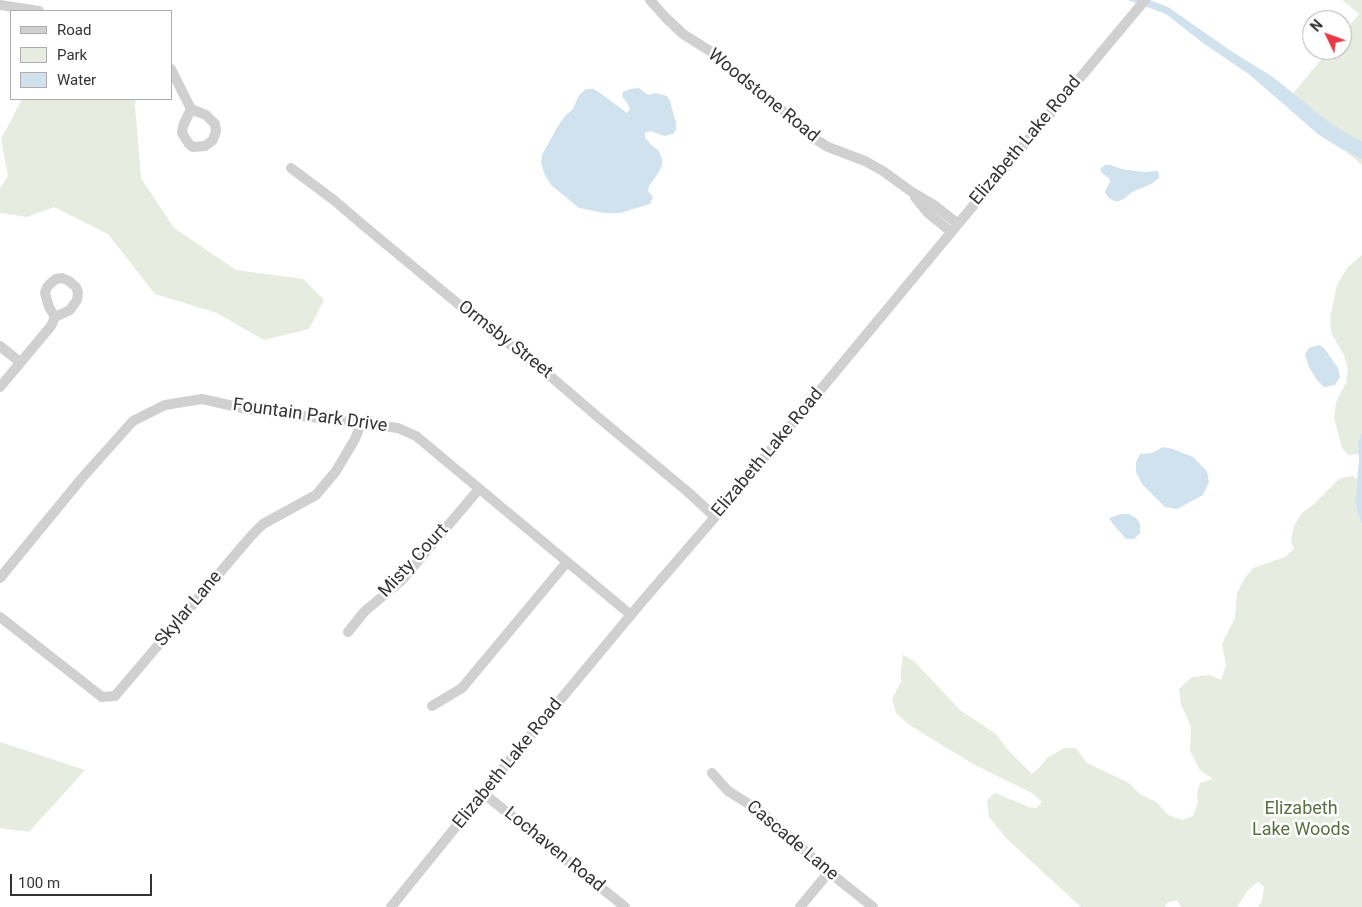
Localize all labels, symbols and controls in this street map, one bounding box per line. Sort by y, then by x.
legend [10,10,172,100]
north arrow [1302,10,1352,60]
text: N [1307,17,1326,35]
text: Road [57,21,91,39]
street label: Woodstone Road [703,45,823,147]
text: Park [57,46,87,64]
text: Water [57,71,96,89]
street label: Elizabeth Lake Road [966,72,1086,210]
street label: Ormsby Street [453,296,557,384]
street label: Elizabeth Lake Road [708,384,828,522]
street label: Fountain Park Drive [231,394,389,438]
street label: Misty Court [375,520,453,602]
street label: Skylar Lane [151,567,227,651]
street label: Elizabeth Lake Road [449,695,567,833]
street label: Cascade Lane [742,796,842,886]
park label: Elizabeth Lake Woods [1252,798,1350,841]
street label: Lochaven Road [499,803,609,897]
scale bar [12,864,155,896]
text: 100 m [18,874,60,892]

